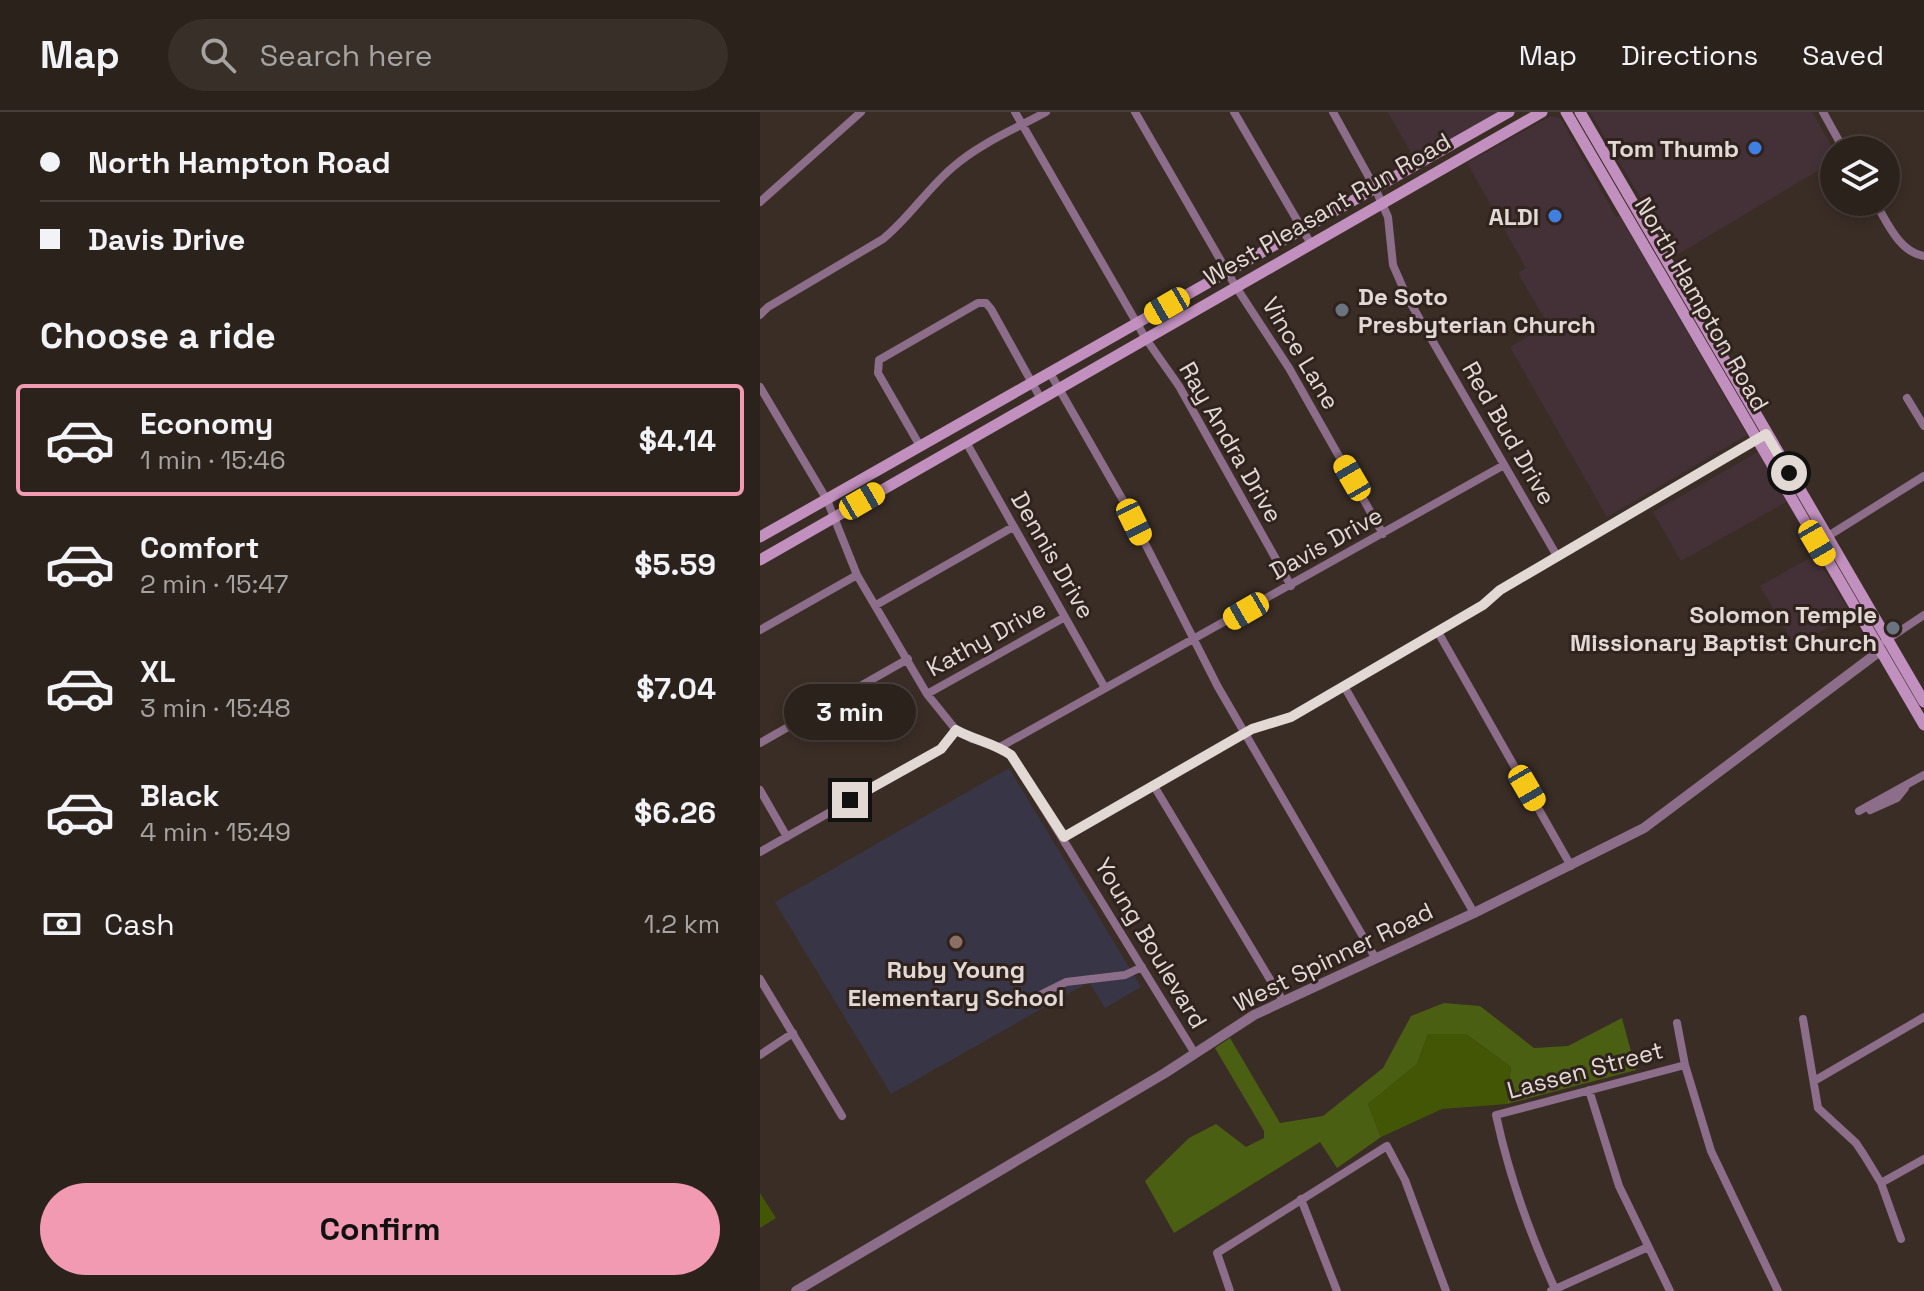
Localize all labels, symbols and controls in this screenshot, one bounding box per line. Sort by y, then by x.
search box [168,19,728,91]
text: Map [40,31,120,79]
icon: search [196,33,240,77]
text: Search here [260,36,433,75]
text: Map [1519,37,1577,73]
text: Directions [1621,37,1758,73]
text: Saved [1802,37,1884,73]
street label: West Pleasant Run Road [1198,126,1456,292]
place label: Tom Thumb [1607,133,1739,164]
map controls [1820,136,1900,216]
button: layers [1820,136,1900,216]
marker: Tom Thumb [1746,139,1764,157]
text: North Hampton Road [88,143,391,182]
street label: North Hampton Road [1628,191,1776,417]
place label: ALDI [1488,201,1539,232]
marker: ALDI [1546,207,1564,225]
text: Davis Drive [88,220,245,259]
place label: De Soto Presbyterian Church [1358,281,1596,340]
car [1140,284,1194,328]
street label: Vince Lane [1255,291,1347,415]
marker: De Soto Presbyterian Church [1333,301,1351,319]
text: Choose a ride [40,313,276,359]
street label: Ray Andra Drive [1172,356,1290,528]
street label: Red Bud Drive [1455,356,1563,510]
icon: car [44,404,116,476]
text: Economy [140,404,273,443]
text: $4.14 [639,421,716,460]
text: 1 min · 15:46 [140,443,286,477]
car [1330,451,1374,505]
route start [1771,455,1807,491]
car [835,479,889,523]
street label: Dennis Drive [1004,486,1102,624]
car [1113,495,1155,549]
street label: Davis Drive [1264,499,1388,587]
car [1795,516,1839,570]
icon: car [44,528,116,600]
text: Comfort [140,528,259,567]
text: $5.59 [634,545,716,584]
text: 2 min · 15:47 [140,567,288,601]
car [1219,589,1273,633]
street label: Kathy Drive [921,593,1051,683]
place label: Solomon Temple Missionary Baptist Church [1570,599,1877,658]
marker: Solomon Temple Missionary Baptist Church [1884,619,1902,637]
icon: car [44,652,116,724]
text: XL [140,652,176,691]
text: $7.04 [636,669,716,708]
callout: 3 min [784,684,916,740]
text: 3 min · 15:48 [140,691,291,725]
text: 3 min [816,695,884,729]
car [1505,761,1549,815]
icon: car [44,776,116,848]
text: Black [140,776,219,815]
route end [832,782,868,818]
text: $6.26 [634,793,716,832]
text: 4 min · 15:49 [140,815,291,849]
street label: Young Boulevard [1088,852,1214,1034]
street label: West Spinner Road [1228,895,1438,1019]
icon: cash [40,902,84,946]
text: Cash [104,905,175,944]
text: 1.2 km [644,907,720,941]
marker: Ruby Young Elementary School [947,933,965,951]
place label: Ruby Young Elementary School [848,954,1064,1013]
street label: Lassen Street [1503,1034,1667,1106]
button: Confirm [40,1183,720,1275]

